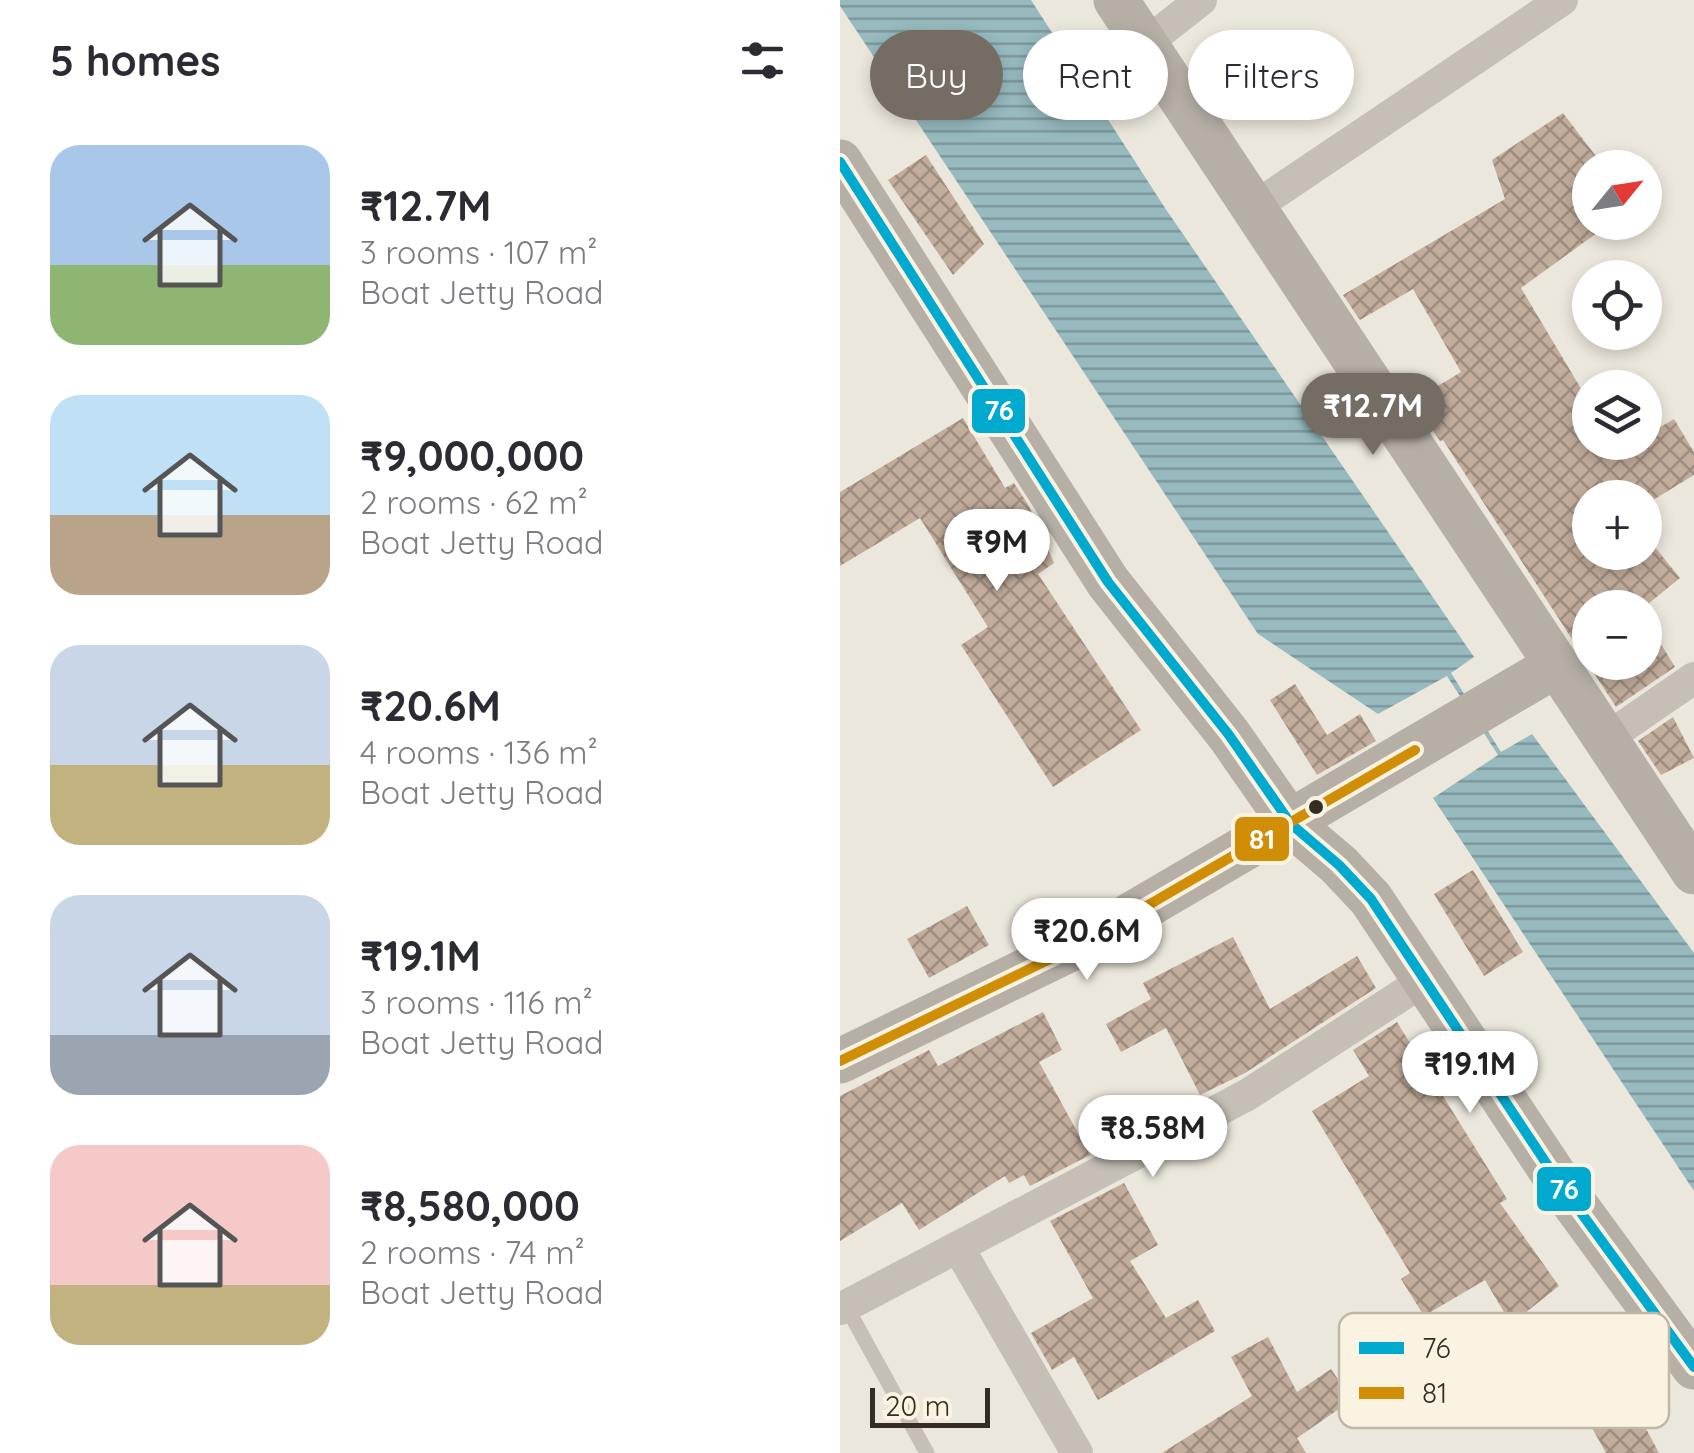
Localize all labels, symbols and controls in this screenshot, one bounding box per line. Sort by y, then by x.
chip: Buy [870,30,1003,120]
chip: Rent [1023,30,1168,120]
chip: Filters [1188,30,1354,120]
icon: filters [735,33,790,88]
text: 5 homes [50,34,221,87]
north arrow [1572,150,1662,240]
map controls [1572,150,1662,680]
text: ₹12.7M [360,179,491,232]
icon: home [130,185,250,305]
text: 3 rooms · 107 m² [360,232,597,272]
button: locate [1572,260,1662,350]
text: Boat Jetty Road [360,272,604,312]
button: layers [1572,370,1662,460]
pin: ₹12.7M [1292,373,1454,458]
text: ₹12.7M [1323,385,1423,425]
line badge: 76 [970,387,1027,435]
text: 76 [984,392,1014,427]
text: ₹9,000,000 [360,429,584,482]
icon: home [130,435,250,555]
button: + [1572,480,1662,570]
text: 2 rooms · 62 m² [360,482,588,522]
pin: ₹9M [949,509,1045,594]
text: ₹9M [966,521,1028,561]
text: Boat Jetty Road [360,522,604,562]
button: − [1572,590,1662,680]
text: ₹20.6M [360,679,501,732]
icon: home [130,685,250,805]
text: 4 rooms · 136 m² [360,732,598,772]
text: Boat Jetty Road [360,772,604,812]
unlabelled marker [1306,797,1326,817]
line badge: 81 [1233,815,1291,863]
text: 81 [1249,821,1275,856]
pin: ₹20.6M [1006,898,1168,983]
text: ₹20.6M [1033,910,1141,950]
text: ₹19.1M [360,929,481,982]
icon: home [130,935,250,1055]
text: 3 rooms · 116 m² [360,982,593,1022]
text: Boat Jetty Road [360,1022,604,1062]
pin: ₹19.1M [1389,1031,1551,1116]
text: ₹19.1M [1424,1043,1516,1083]
pin: ₹8.58M [1072,1095,1234,1180]
text: ₹8.58M [1100,1107,1206,1147]
line badge: 76 [1535,1165,1593,1213]
text: 76 [1549,1171,1579,1206]
text: ₹8,580,000 [360,1179,580,1232]
icon: home [130,1185,250,1305]
text: 2 rooms · 74 m² [360,1232,585,1272]
text: Boat Jetty Road [360,1272,604,1312]
legend [1339,1313,1669,1428]
text: 76 [1422,1330,1451,1365]
text: 81 [1422,1375,1447,1410]
scale bar [870,1383,990,1428]
text: 20 m [885,1388,950,1423]

